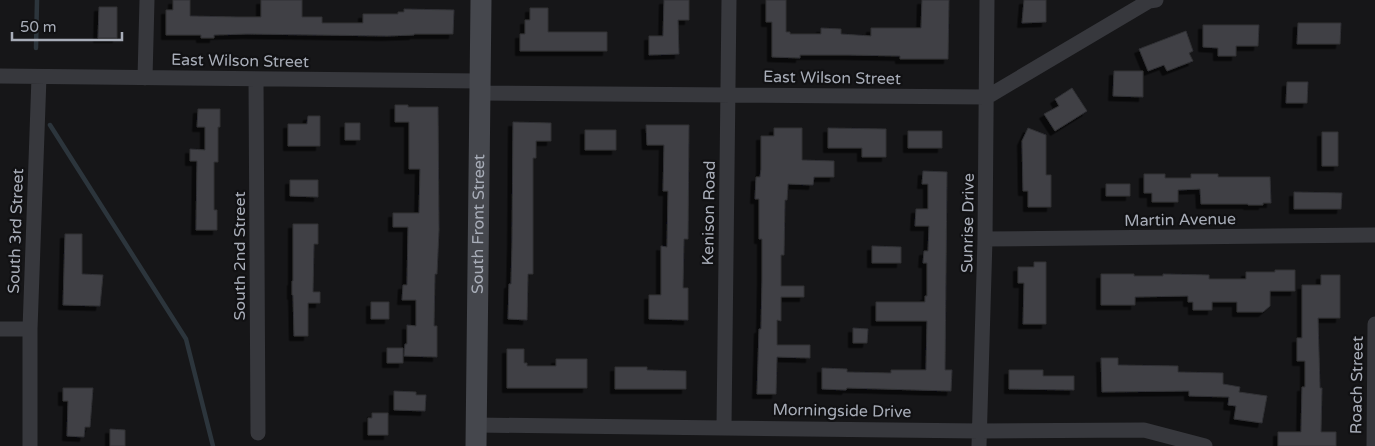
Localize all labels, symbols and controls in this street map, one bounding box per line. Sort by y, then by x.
scale bar [12,10,122,42]
text: 50 m [20,18,57,36]
street label: East Wilson Street [171,50,309,72]
street label: East Wilson Street [763,67,901,89]
street label: South Front Street [468,154,489,294]
street label: Kenison Road [698,160,720,266]
street label: South 3rd Street [4,168,28,294]
street label: Sunrise Drive [957,173,979,273]
street label: South 2nd Street [230,191,250,321]
street label: Martin Avenue [1124,209,1236,231]
street label: Roach Street [1346,336,1368,434]
street label: Morningside Drive [772,400,912,422]

